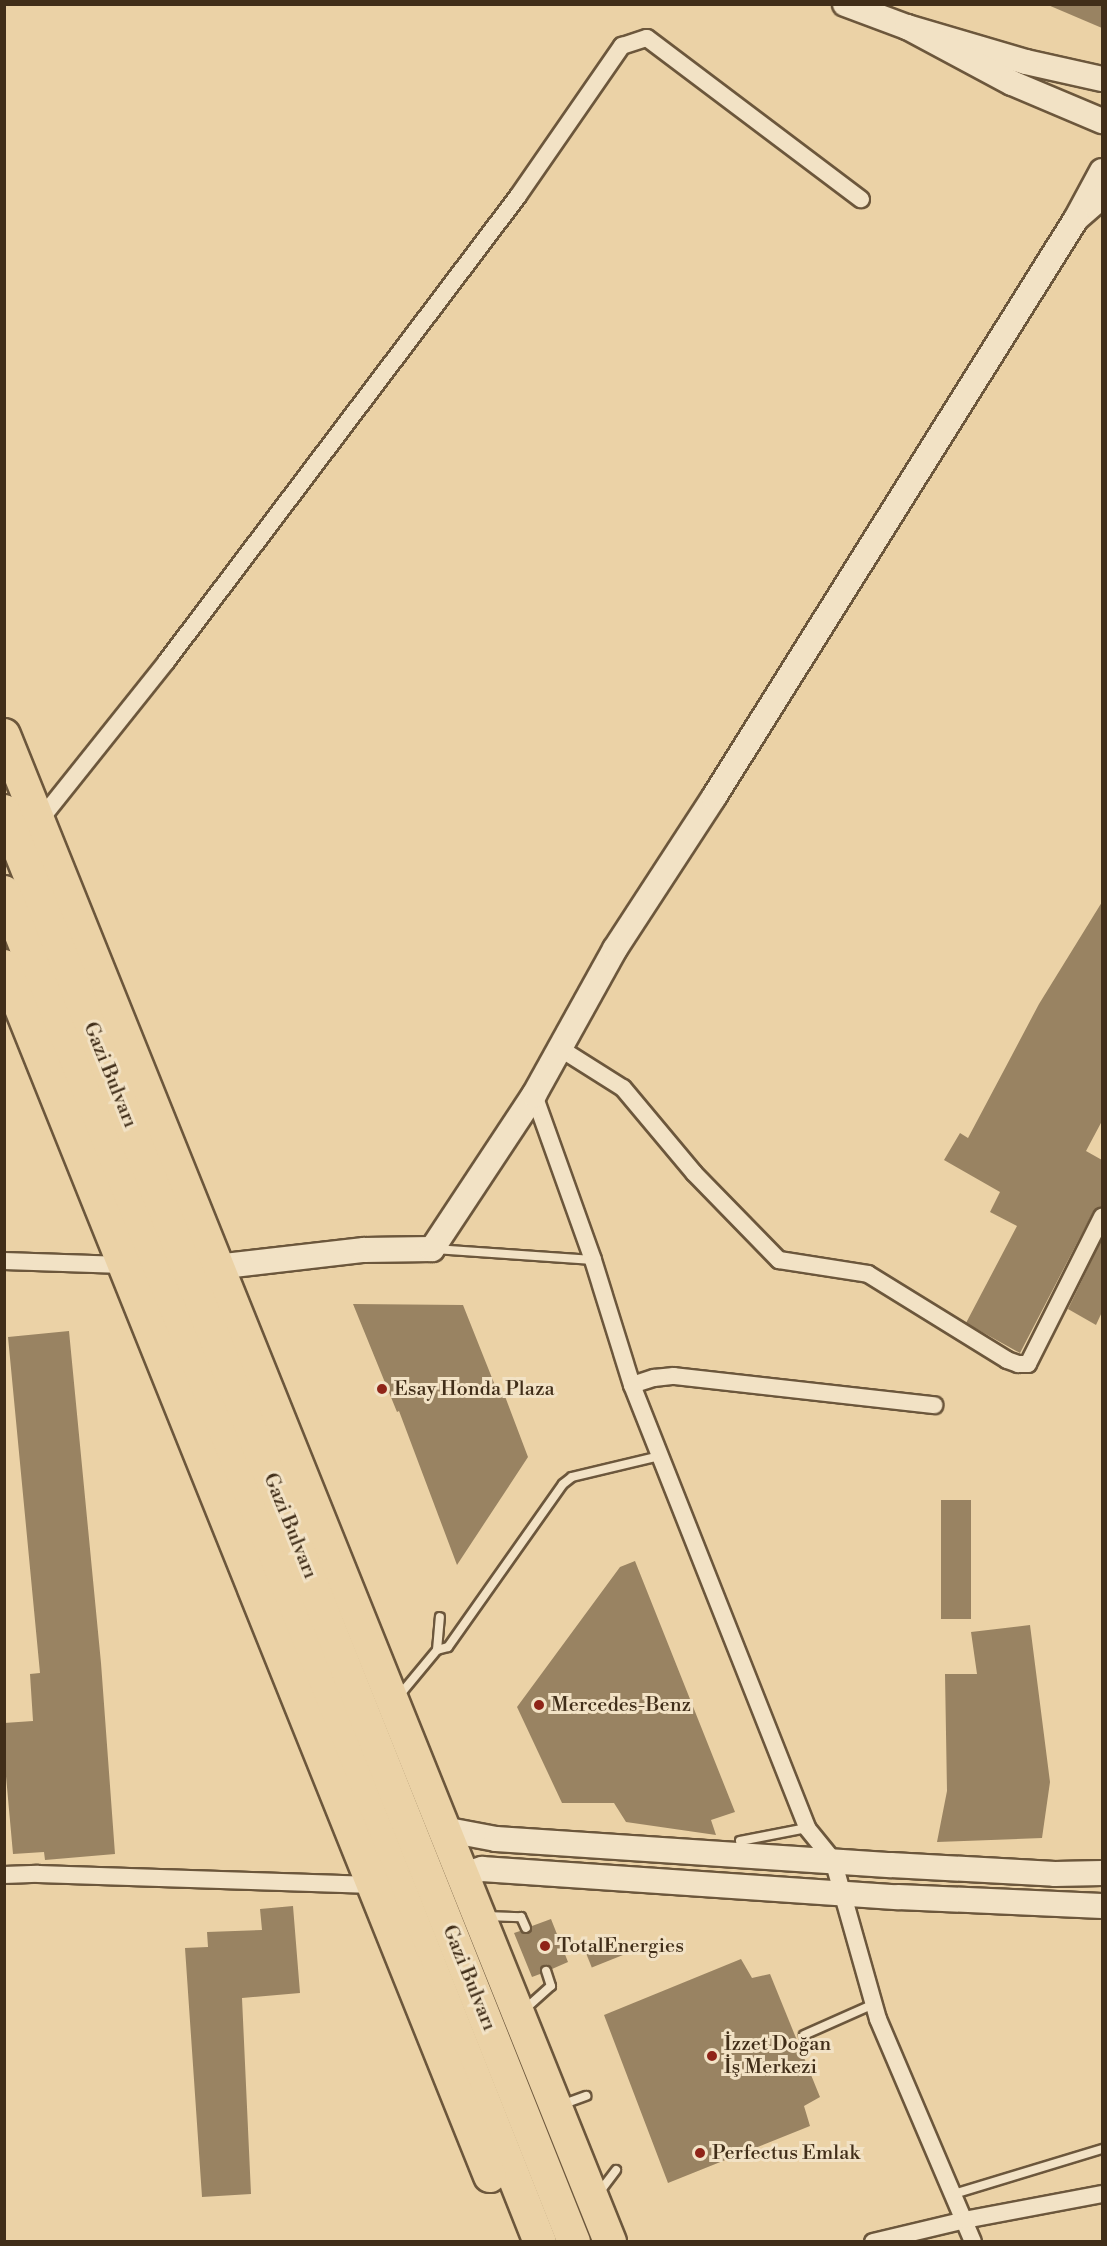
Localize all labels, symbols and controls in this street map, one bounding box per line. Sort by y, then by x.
street label: Gazi Bulvarı [78,1019,142,1131]
place label: Esay Honda Plaza [394,1377,555,1401]
marker: Esay Honda Plaza [375,1382,389,1396]
street label: Gazi Bulvarı [258,1470,322,1582]
place label: Mercedes-Benz [551,1693,691,1717]
marker: Mercedes-Benz [532,1698,546,1712]
street label: Gazi Bulvarı [437,1922,501,2034]
place label: TotalEnergies [557,1934,684,1958]
marker: TotalEnergies [538,1939,552,1953]
place label: İzzet Doğan İş Merkezi [724,2032,831,2079]
marker: İzzet Doğan İş Merkezi [705,2049,719,2063]
place label: Perfectus Emlak [712,2141,860,2165]
marker: Perfectus Emlak [693,2146,707,2160]

